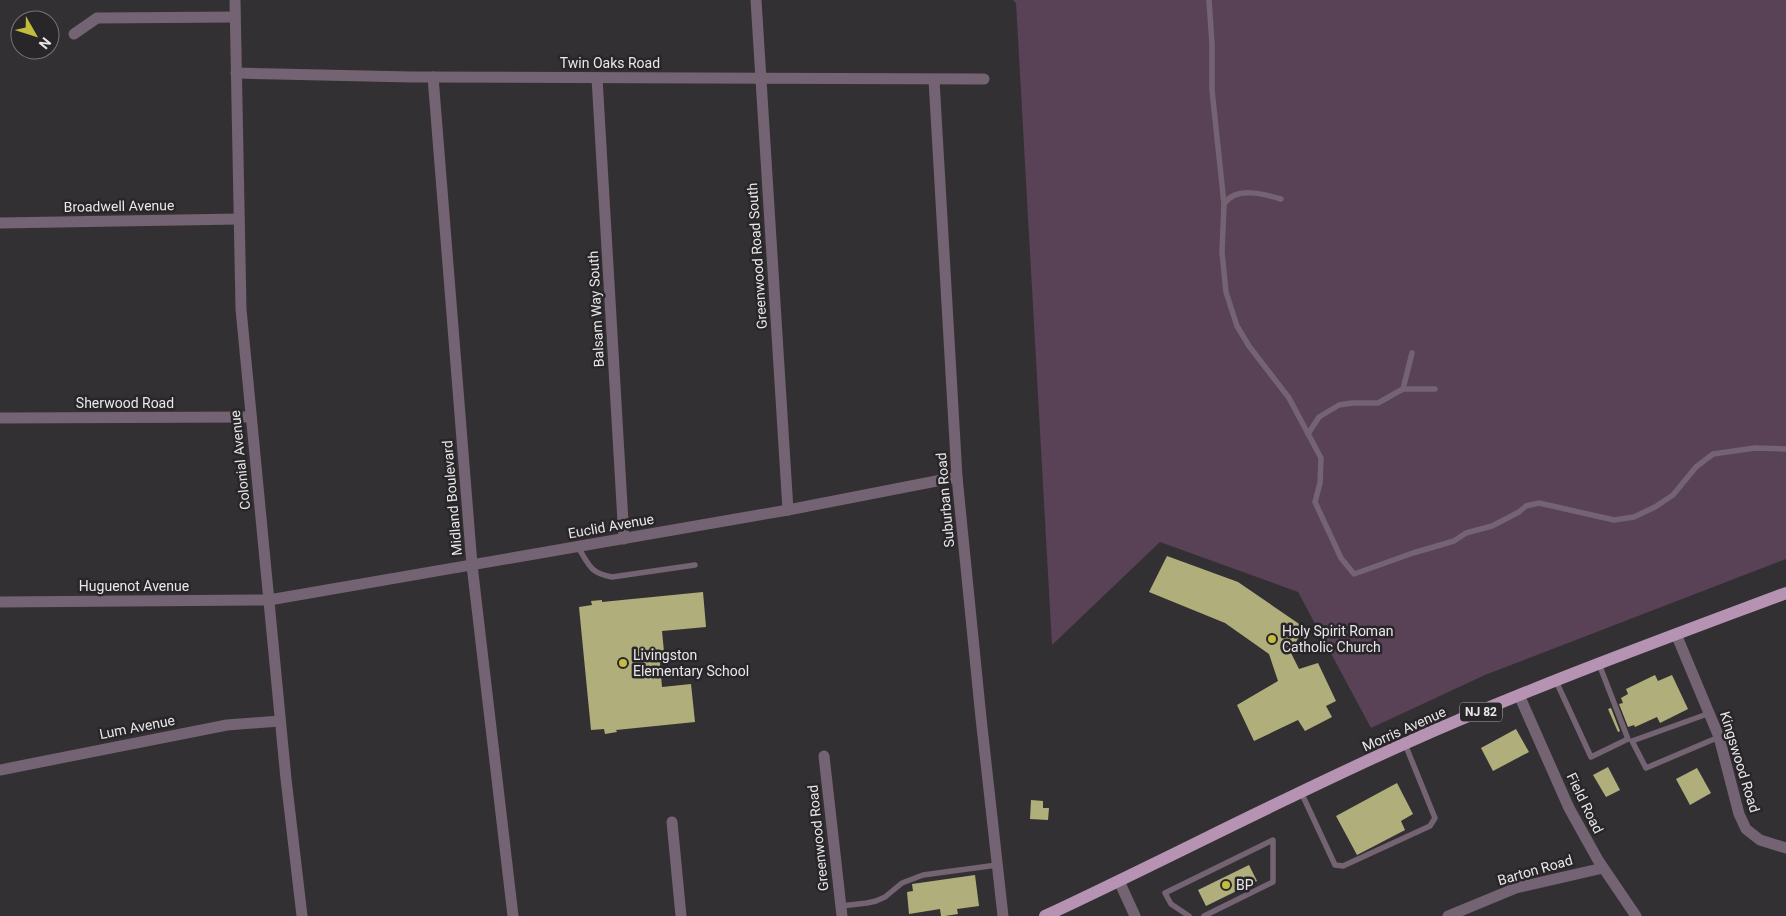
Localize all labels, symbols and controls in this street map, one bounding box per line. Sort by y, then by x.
north arrow [10,10,60,60]
text: N [36,34,54,52]
street label: Twin Oaks Road [560,55,660,71]
street label: Greenwood Road South [744,182,770,330]
street label: Broadwell Avenue [63,197,175,215]
street label: Balsam Way South [585,250,607,368]
street label: Sherwood Road [76,395,174,411]
street label: Colonial Avenue [227,409,253,511]
street label: Midland Boulevard [439,440,465,556]
street label: Suburban Road [933,452,957,548]
street label: Euclid Avenue [567,511,655,541]
street label: Huguenot Avenue [79,578,189,594]
place label: Holy Spirit Roman Catholic Church [1282,623,1394,655]
marker: Holy Spirit Roman Catholic Church [1266,633,1278,645]
place label: Livingston Elementary School [633,647,749,679]
marker: Livingston Elementary School [617,657,629,669]
road number: NJ 82 [1460,702,1502,722]
street label: Morris Avenue [1360,703,1448,755]
street label: Kingswood Road [1717,709,1763,815]
street label: Lum Avenue [98,712,176,742]
street label: Field Road [1563,770,1607,836]
street label: Greenwood Road [804,784,832,892]
street label: Barton Road [1496,852,1574,888]
place label: BP [1236,877,1254,893]
marker: BP [1220,879,1232,891]

